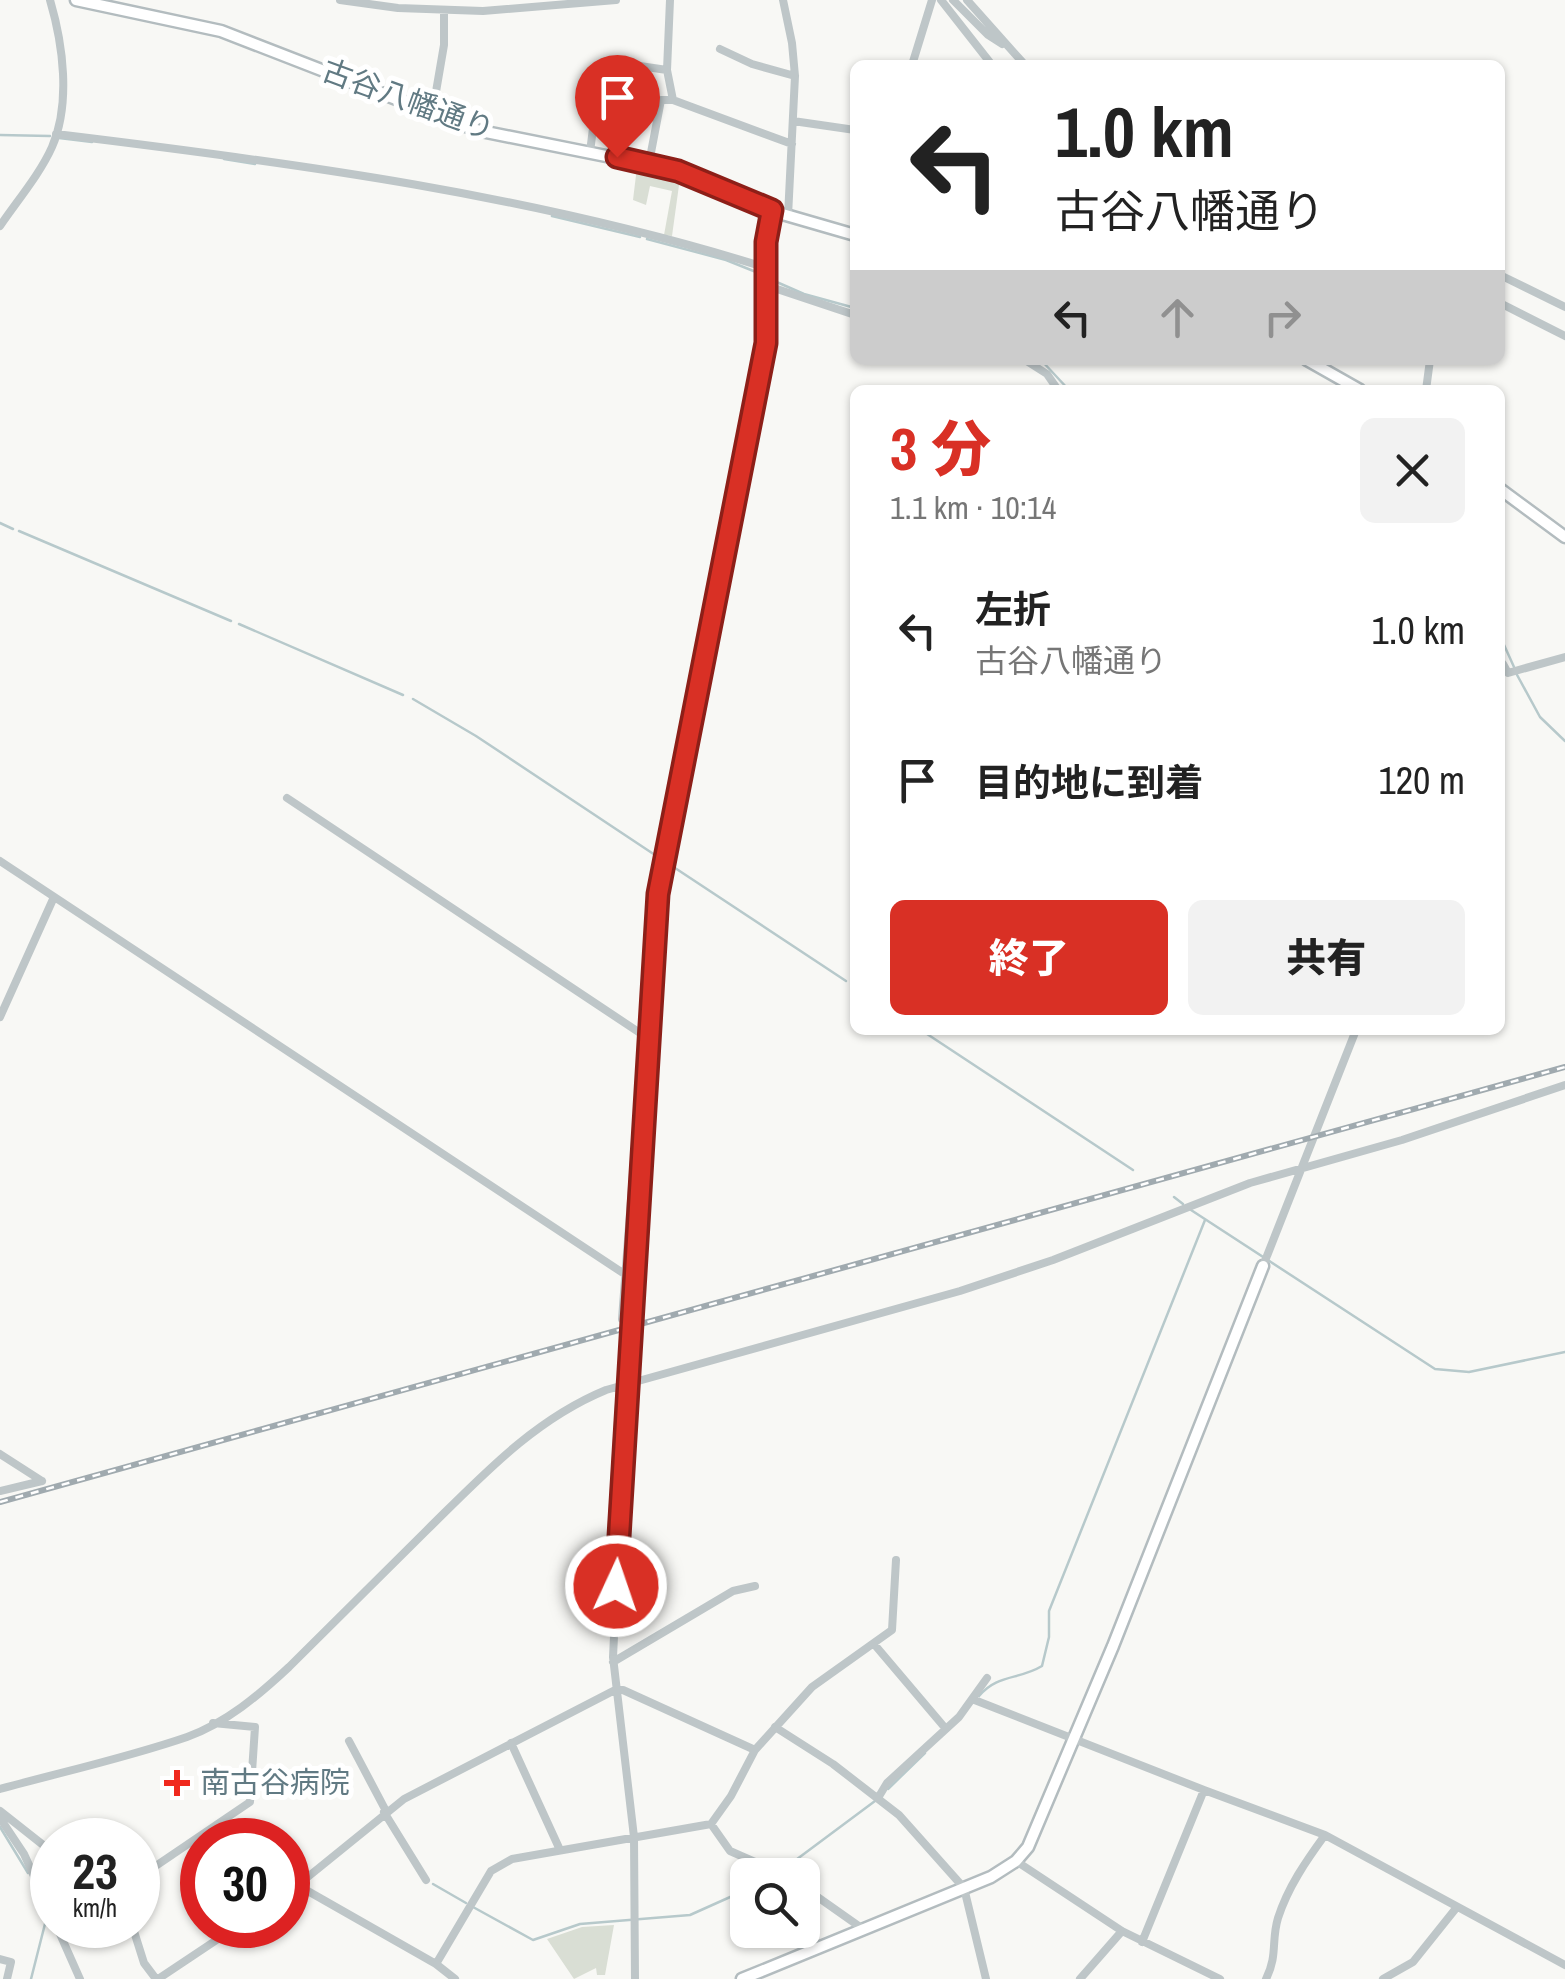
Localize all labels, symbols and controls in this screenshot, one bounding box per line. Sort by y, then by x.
street label: 古谷八幡通り [317,49,500,149]
pin [575,55,660,158]
icon: arrive [590,70,645,125]
text: 1.0 km [1055,85,1234,179]
icon: left [890,100,1020,230]
text: 古谷八幡通り [1055,180,1325,241]
icon: left [1045,290,1100,345]
icon: ahead [1150,290,1205,345]
icon: right [1255,290,1310,345]
text: 3 分 [890,408,991,489]
button: close [1360,418,1465,523]
text: 1.1 km · 10:14 [890,486,1056,529]
text: 左折 [975,584,1051,635]
icon: left [890,603,945,658]
text: 1.0 km [1371,605,1465,656]
text: 古谷八幡通り [975,639,1167,682]
icon: arrive [890,753,945,808]
text: 120 m [1378,755,1465,806]
text: 目的地に到着 [975,757,1203,808]
button: 終了 [890,900,1168,1015]
button: 共有 [1188,900,1465,1015]
position arrow [564,1534,668,1638]
place label: 南古谷病院 [200,1762,350,1802]
marker: 南古谷病院 [164,1770,190,1796]
speed limit sign: 30 [180,1818,310,1948]
text: 23 [72,1837,118,1905]
map controls [730,1858,820,1948]
button: search [730,1858,820,1948]
text: km/h [73,1891,117,1925]

